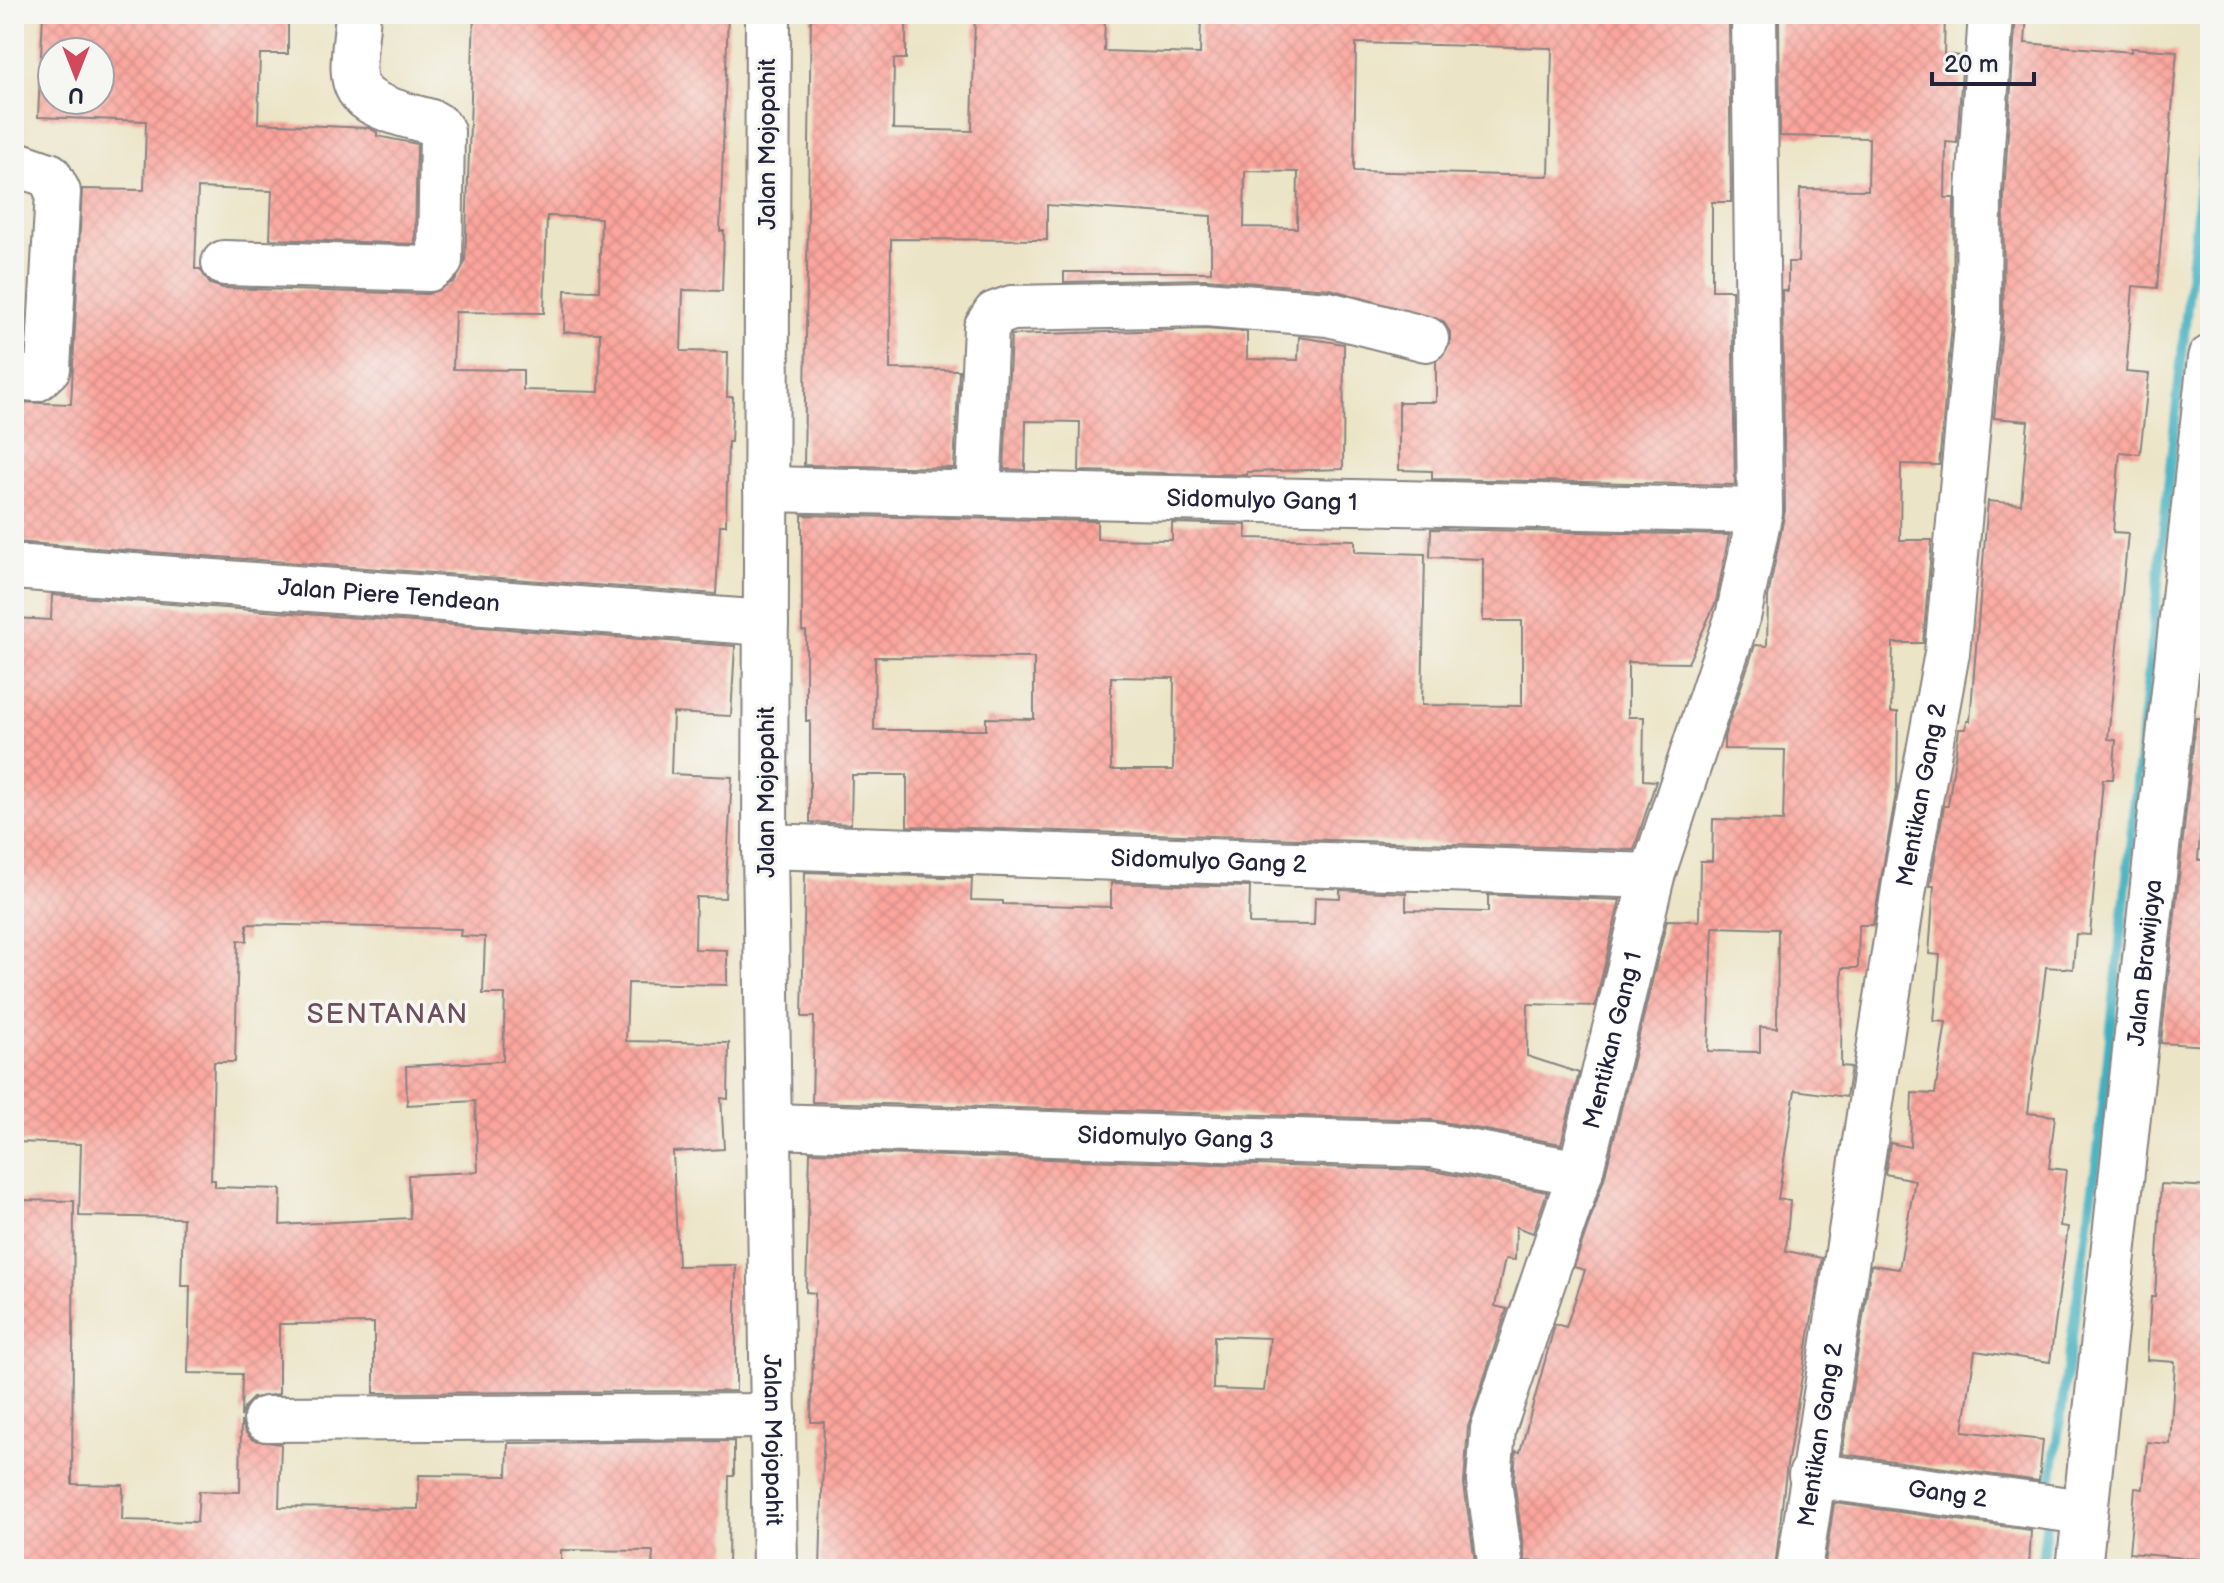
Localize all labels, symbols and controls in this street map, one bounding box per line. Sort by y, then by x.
north arrow [36,36,116,116]
scale bar [1932,36,2034,86]
text: 20 m [1944,50,1999,79]
street label: Jalan Mojopahit [753,58,782,230]
text: U [68,81,84,108]
street label: Sidomulyo Gang 1 [1166,484,1358,517]
street label: Jalan Piere Tendean [277,573,501,618]
street label: Mentikan Gang 2 [1890,701,1953,889]
street label: Jalan Mojopahit [752,706,781,878]
street label: Sidomulyo Gang 2 [1110,844,1307,879]
street label: Jalan Brawijaya [2122,878,2169,1047]
street label: Mentikan Gang 1 [1577,949,1648,1132]
district label: SENTANAN [307,998,469,1031]
street label: Sidomulyo Gang 3 [1077,1121,1274,1155]
street label: Mentikan Gang 2 [1792,1340,1849,1529]
street label: Jalan Mojopahit [757,1354,788,1527]
street label: Gang 2 [1906,1474,1989,1514]

